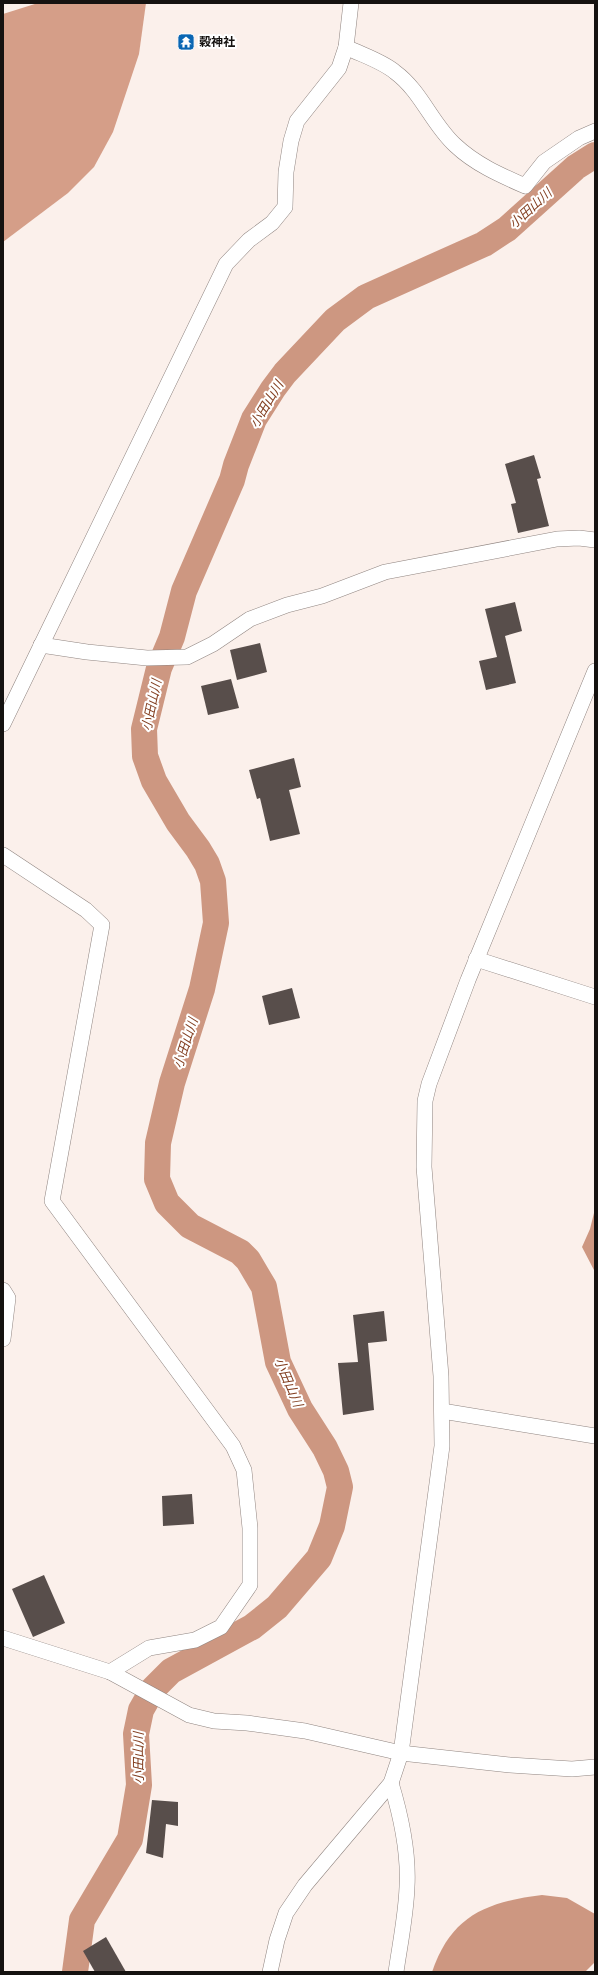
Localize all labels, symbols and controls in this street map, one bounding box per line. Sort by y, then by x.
temple icon: 穀神社 [176,32,196,52]
place label: 穀神社 [199,33,235,50]
water label: 小田山川 [505,183,557,232]
water label: 小田山川 [245,375,288,431]
water label: 小田山川 [137,676,166,732]
water label: 小田山川 [168,1014,202,1071]
water label: 小田山川 [271,1355,308,1411]
water label: 小田山川 [129,1730,147,1784]

